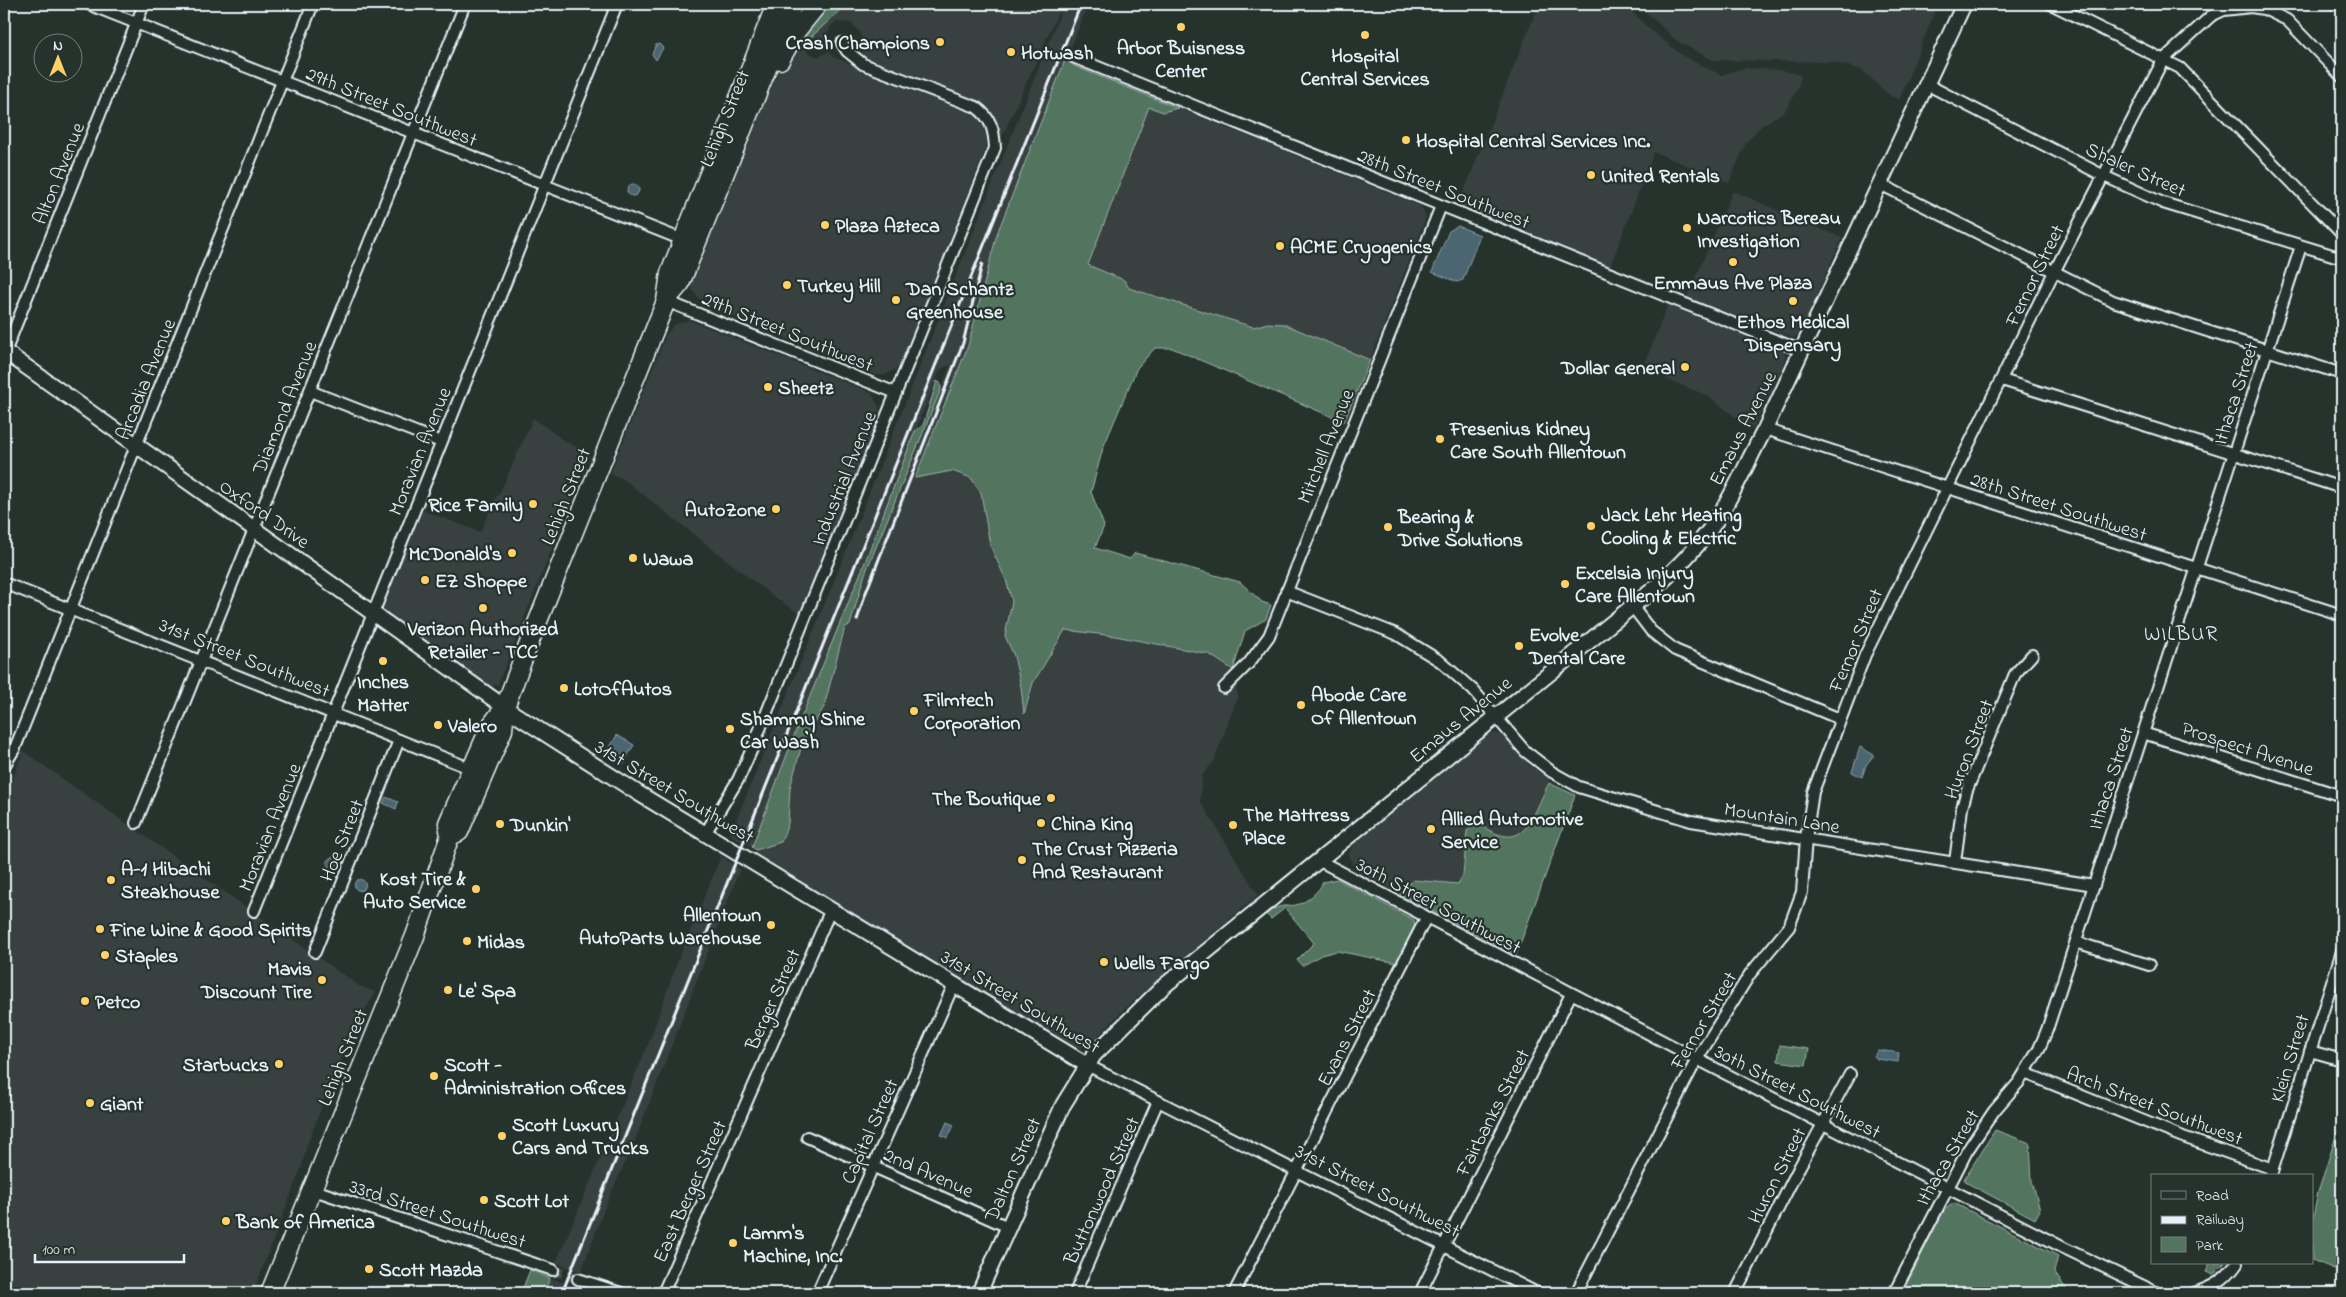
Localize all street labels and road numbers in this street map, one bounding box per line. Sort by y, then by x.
street label: 29th Street Southwest [301,61,481,156]
street label: Lehigh Street [694,66,760,172]
street label: Alton Avenue [27,119,94,229]
street label: Shaler Street [2080,136,2190,206]
street label: 28th Street Southwest [1352,142,1534,238]
street label: Fernor Street [1999,220,2074,333]
street label: 29th Street Southwest [697,286,877,381]
street label: Arcadia Avenue [110,315,185,445]
street label: Diamond Avenue [246,337,326,480]
street label: Ithaca Street [2207,338,2268,449]
street label: Emaus Avenue [1703,367,1785,491]
street label: Moravian Avenue [382,383,460,521]
street label: Mitchell Avenue [1291,385,1363,509]
street label: Industrial Avenue [805,407,886,551]
street label: Lehigh Street [535,444,601,550]
street label: 28th Street Southwest [1966,466,2150,551]
street label: Oxford Drive [212,473,315,557]
street label: Fernor Street [1822,584,1892,698]
street label: 31st Street Southwest [154,612,334,707]
street label: Emaus Avenue [1404,670,1519,771]
street label: Huron Street [1938,695,2003,804]
street label: Prospect Avenue [2177,715,2317,785]
street label: Ithaca Street [2082,723,2143,834]
street label: 31st Street Southwest [588,734,759,853]
street label: Moravian Avenue [232,759,310,897]
street label: Hoe Street [314,795,373,886]
street label: Mountain Lane [1722,796,1842,843]
street label: 30th Street Southwest [1350,851,1526,963]
street label: Berger Street [739,944,811,1057]
street label: 31st Street Southwest [934,944,1105,1063]
street label: Fernor Street [1664,966,1746,1077]
street label: Evans Street [1311,984,1385,1092]
street label: Lehigh Street [312,1005,378,1111]
street label: Klein Street [2264,1011,2319,1106]
street label: 30th Street Southwest [1709,1039,1885,1148]
street label: Fairbanks Street [1449,1044,1539,1183]
street label: Arch Street Southwest [2062,1060,2247,1154]
street label: Capital Street [835,1074,908,1189]
street label: Ithaca Street [1910,1105,1989,1212]
street label: Buttonwood Street [1057,1112,1149,1270]
street label: Dalton Street [978,1113,1050,1228]
street label: East Berger Street [647,1116,737,1268]
street label: Huron Street [1742,1123,1815,1229]
street label: 31st Street Southwest [1289,1138,1465,1247]
street label: 2nd Avenue [878,1142,978,1207]
street label: 33rd Street Southwest [345,1173,530,1258]

